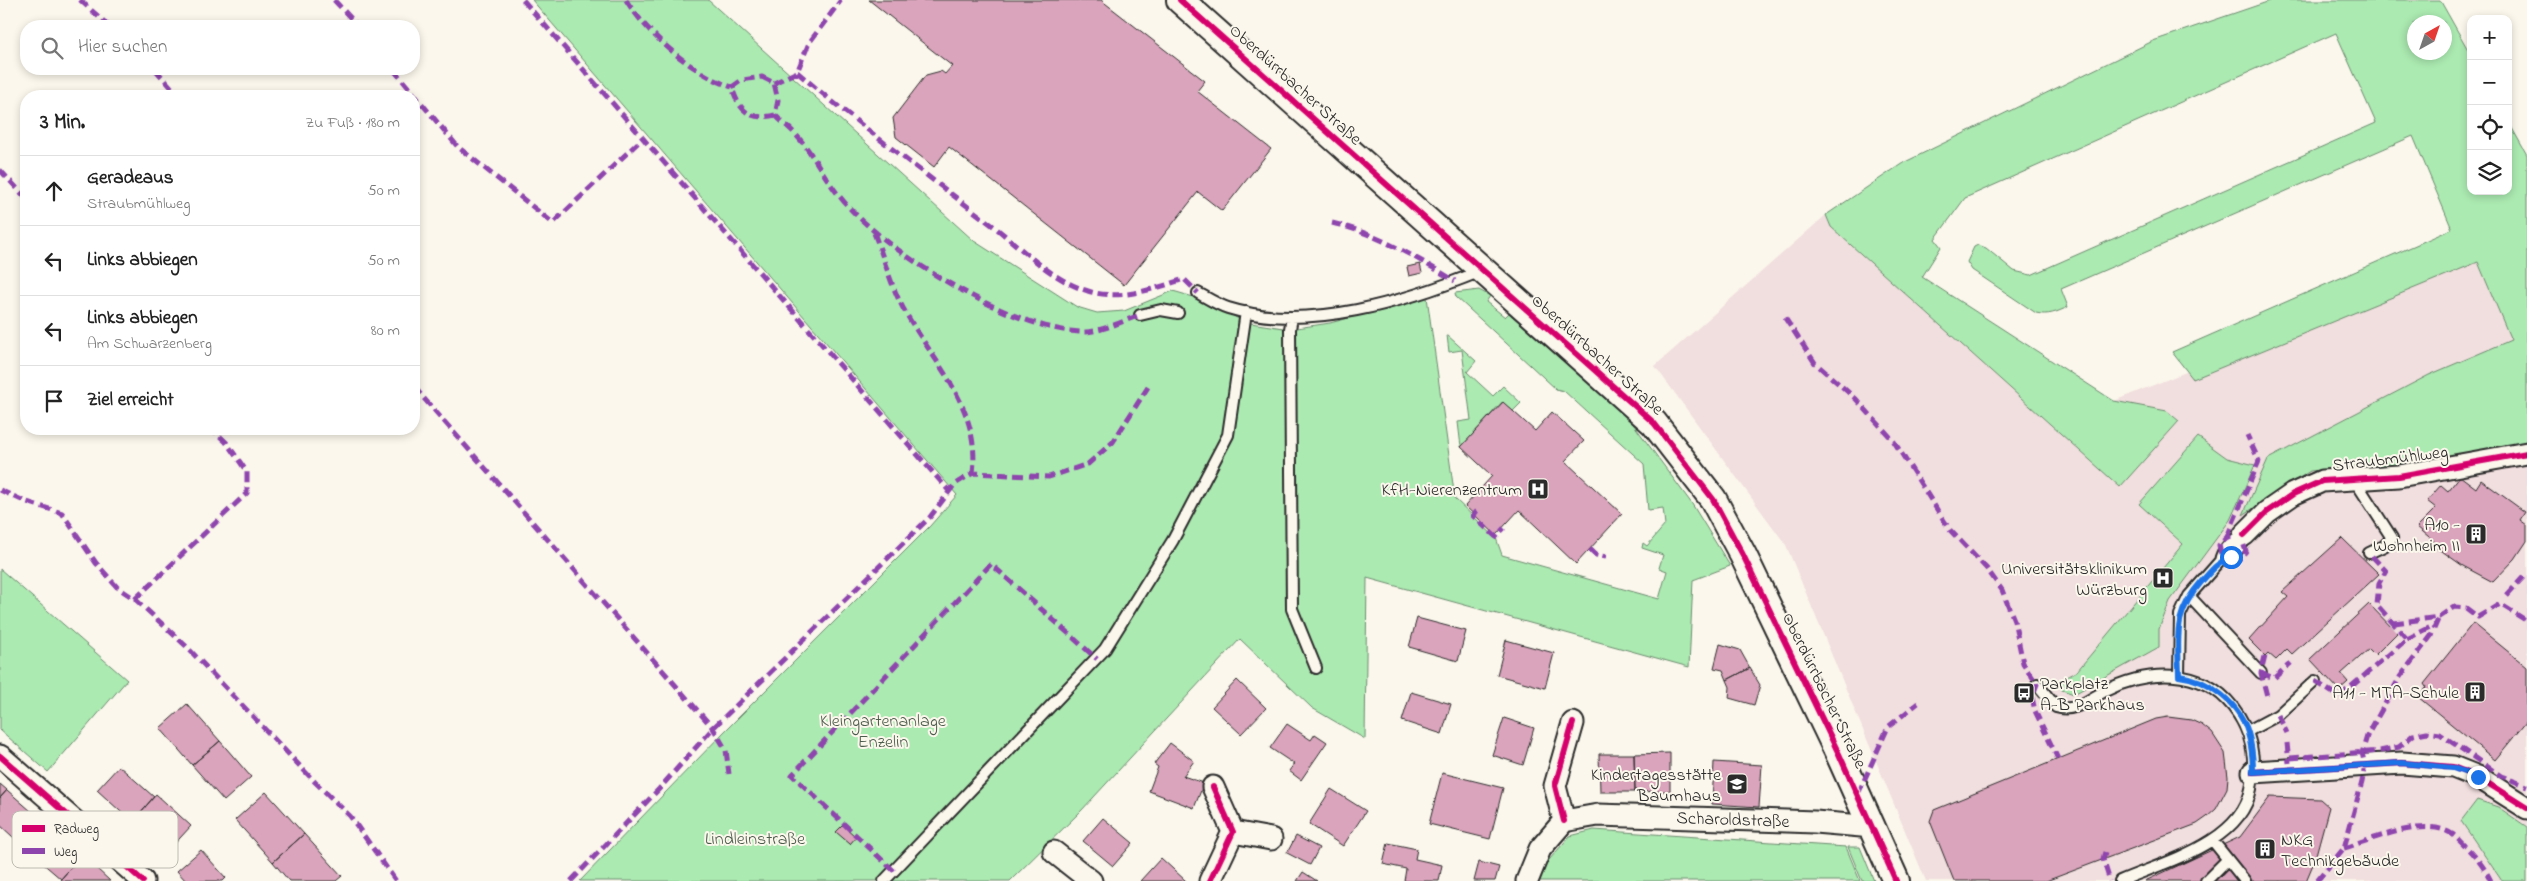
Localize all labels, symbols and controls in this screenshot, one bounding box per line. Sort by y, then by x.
north arrow [2407,15,2452,60]
map controls [2467,15,2512,195]
button: + [2467,15,2512,60]
street label: Oberdürrbacher Straße [1222,19,1368,153]
search box [20,20,420,75]
icon: search [38,34,66,62]
text: Hier suchen [78,34,167,61]
button: − [2467,60,2512,105]
button: locate [2467,105,2512,150]
text: 3 Min. [40,108,85,138]
text: Zu Fuß · 180 m [305,111,400,135]
button: layers [2467,150,2512,195]
text: Geradeaus [87,165,174,192]
icon: ahead [40,177,68,205]
text: 50 m [368,179,400,203]
text: Straubmühlweg [87,192,190,216]
icon: left [40,247,68,275]
text: Links abbiegen [87,247,198,274]
text: 50 m [368,249,400,273]
street label: Oberdürrbacher Straße [1524,289,1670,423]
text: Links abbiegen [87,305,198,332]
icon: left [40,317,68,345]
text: 80 m [371,319,400,343]
text: Am Schwarzenberg [87,332,212,356]
icon: arrive [40,387,68,415]
text: Ziel erreicht [87,387,174,414]
street label: Straubmühlweg [2331,440,2450,481]
hospital icon: KfH-Nierenzentrum [1526,477,1550,501]
place label: KfH-Nierenzentrum [1381,478,1522,504]
place label: A10 - Wohnheim II [2373,513,2460,560]
building icon: A10 - Wohnheim II [2464,522,2488,546]
route start [2220,546,2243,569]
place label: Universitätsklinikum Würzburg [2001,557,2147,605]
hospital icon: Universitätsklinikum Würzburg [2151,566,2175,590]
street label: Oberdürrbacher Straße [1774,608,1873,774]
place label: Parkplatz A-B Parkhaus [2040,672,2145,719]
building icon: A11 - MTA-Schule [2463,680,2487,704]
bus stop icon: Parkplatz A-B Parkhaus [2012,681,2036,705]
place label: A11 - MTA-Schule [2332,681,2460,707]
park label: Kleingartenanlage Enzelin [820,709,947,756]
place label: Kindertagesstätte Baumhaus [1591,763,1722,810]
route end [2467,766,2490,789]
school or university icon: Kindertagesstätte Baumhaus [1725,772,1749,796]
street label: Scharoldstraße [1676,806,1791,836]
legend [12,811,178,868]
text: Radweg [54,819,99,841]
park label: Lindleinstraße [705,827,806,853]
place label: NKG Technikgebäude [2281,828,2400,876]
building icon: NKG Technikgebäude [2253,837,2277,861]
text: Weg [54,842,77,864]

